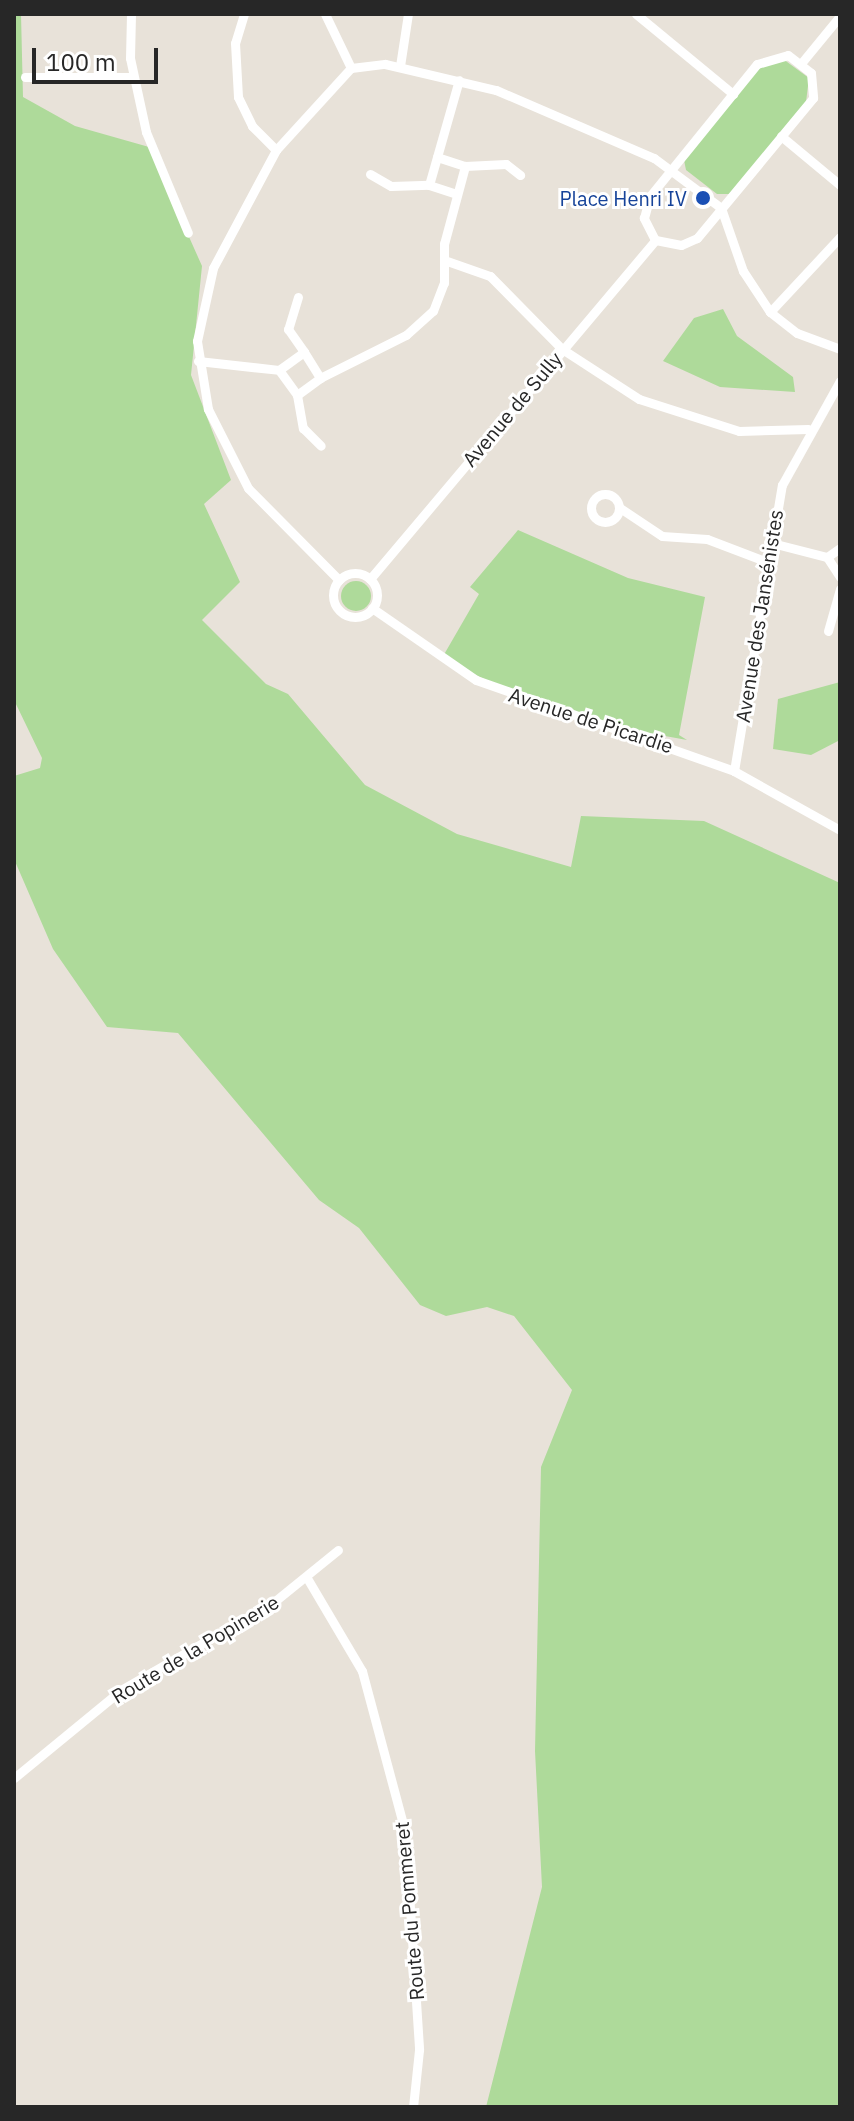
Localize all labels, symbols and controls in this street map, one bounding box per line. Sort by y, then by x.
scale bar [36,32,162,82]
text: 100 m [46,46,116,78]
place label: Place Henri IV [559,186,687,210]
marker: Place Henri IV [694,189,712,207]
street label: Avenue de Sully [457,347,567,471]
street label: Avenue des Jansénistes [730,508,788,724]
street label: Avenue de Picardie [506,682,676,758]
street label: Route de la Popinerie [107,1590,283,1708]
street label: Route du Pommeret [389,1821,429,2001]

